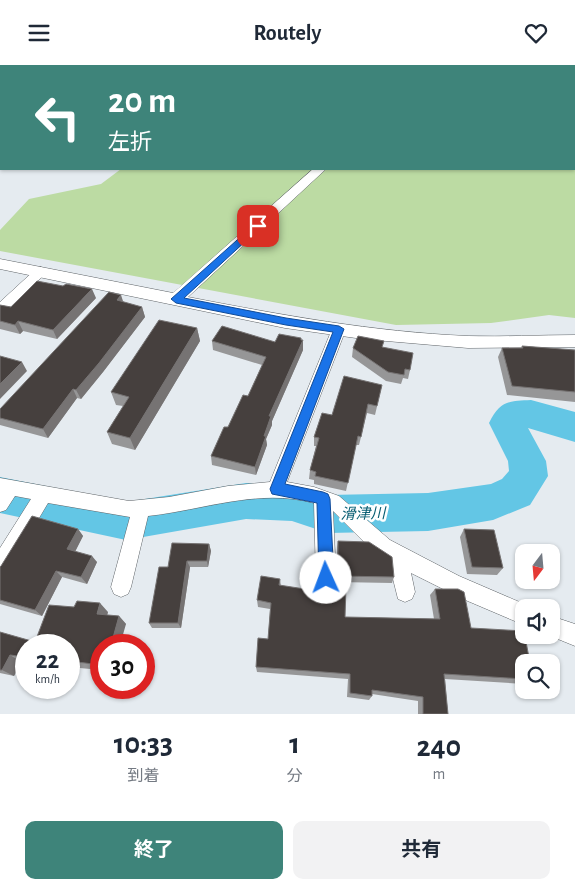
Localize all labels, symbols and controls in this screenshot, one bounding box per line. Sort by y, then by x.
icon: menu [25,19,53,47]
icon: heart [522,19,550,47]
text: Routely [254,22,321,44]
text: 20 m [108,84,176,119]
icon: left [25,85,90,150]
text: 左折 [108,131,152,153]
pin [237,205,279,247]
icon: arrive [244,212,272,240]
water label: 滑津川 [340,505,388,522]
north arrow [515,544,560,589]
map controls [515,544,560,699]
position arrow [299,551,351,603]
button: sound [515,599,560,644]
speed limit sign: 30 [90,634,155,699]
text: 22 [36,648,59,673]
button: search [515,654,560,699]
text: km/h [35,673,60,685]
text: 10:33 [114,729,173,759]
text: 1 [289,729,300,759]
text: 240 [416,732,461,762]
text: m [432,766,445,782]
text: 到着 [127,768,159,784]
text: 分 [287,768,303,784]
button: 終了 [25,821,283,879]
button: 共有 [293,821,550,879]

